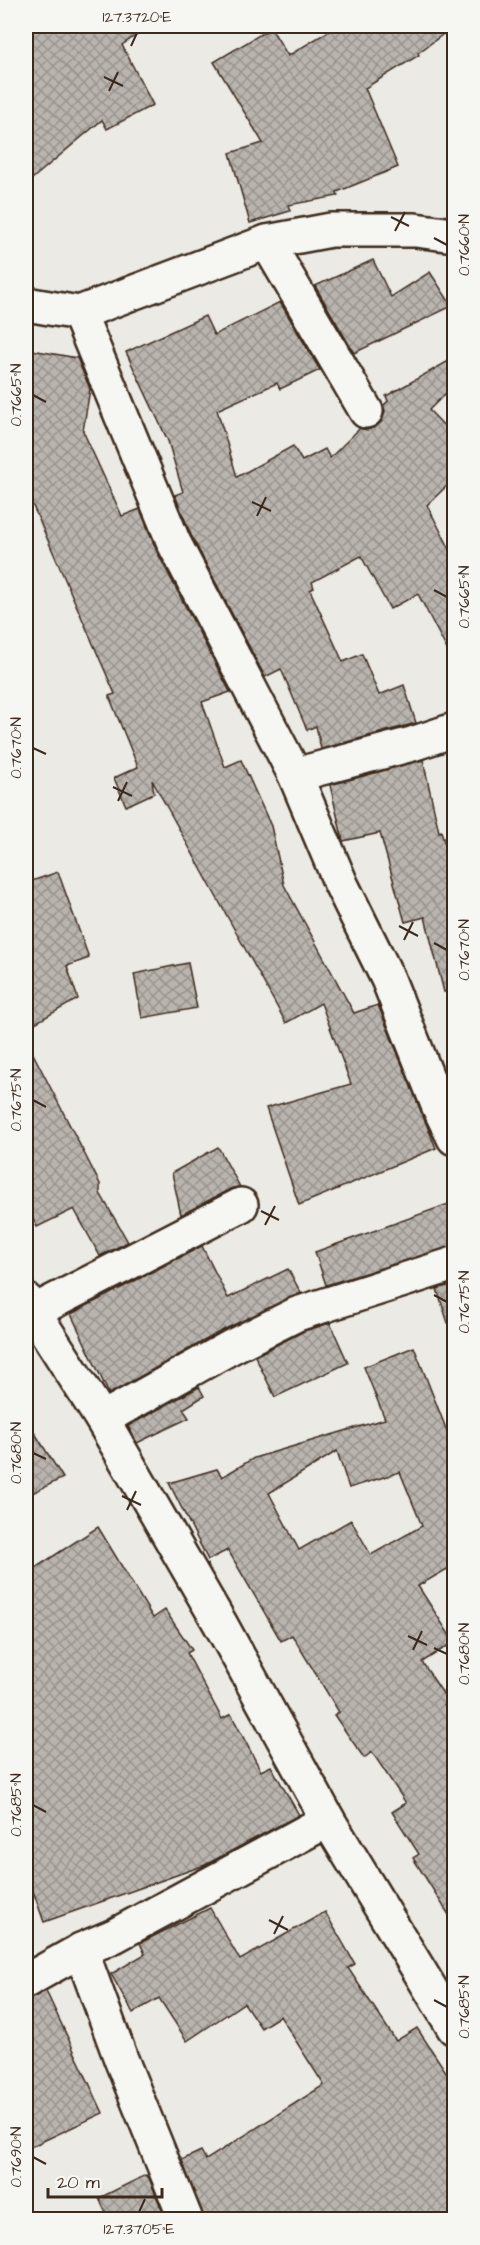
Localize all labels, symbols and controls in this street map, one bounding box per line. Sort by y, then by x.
text: 127.3720°E [103,7,172,28]
text: 0.7660°N [454,214,475,276]
text: 0.7665°N [6,364,27,426]
text: 0.7665°N [454,566,475,628]
text: 0.7670°N [6,717,27,779]
text: 0.7670°N [454,919,475,981]
text: 0.7675°N [6,1069,27,1131]
text: 0.7675°N [454,1271,475,1333]
text: 0.7680°N [6,1422,27,1484]
text: 0.7680°N [454,1623,475,1685]
text: 0.7685°N [6,1773,27,1837]
text: 0.7685°N [454,1975,475,2039]
text: 0.7690°N [6,2127,27,2187]
scale bar [48,2161,162,2199]
text: 20 m [57,2170,100,2195]
text: 127.3705°E [104,2219,175,2240]

